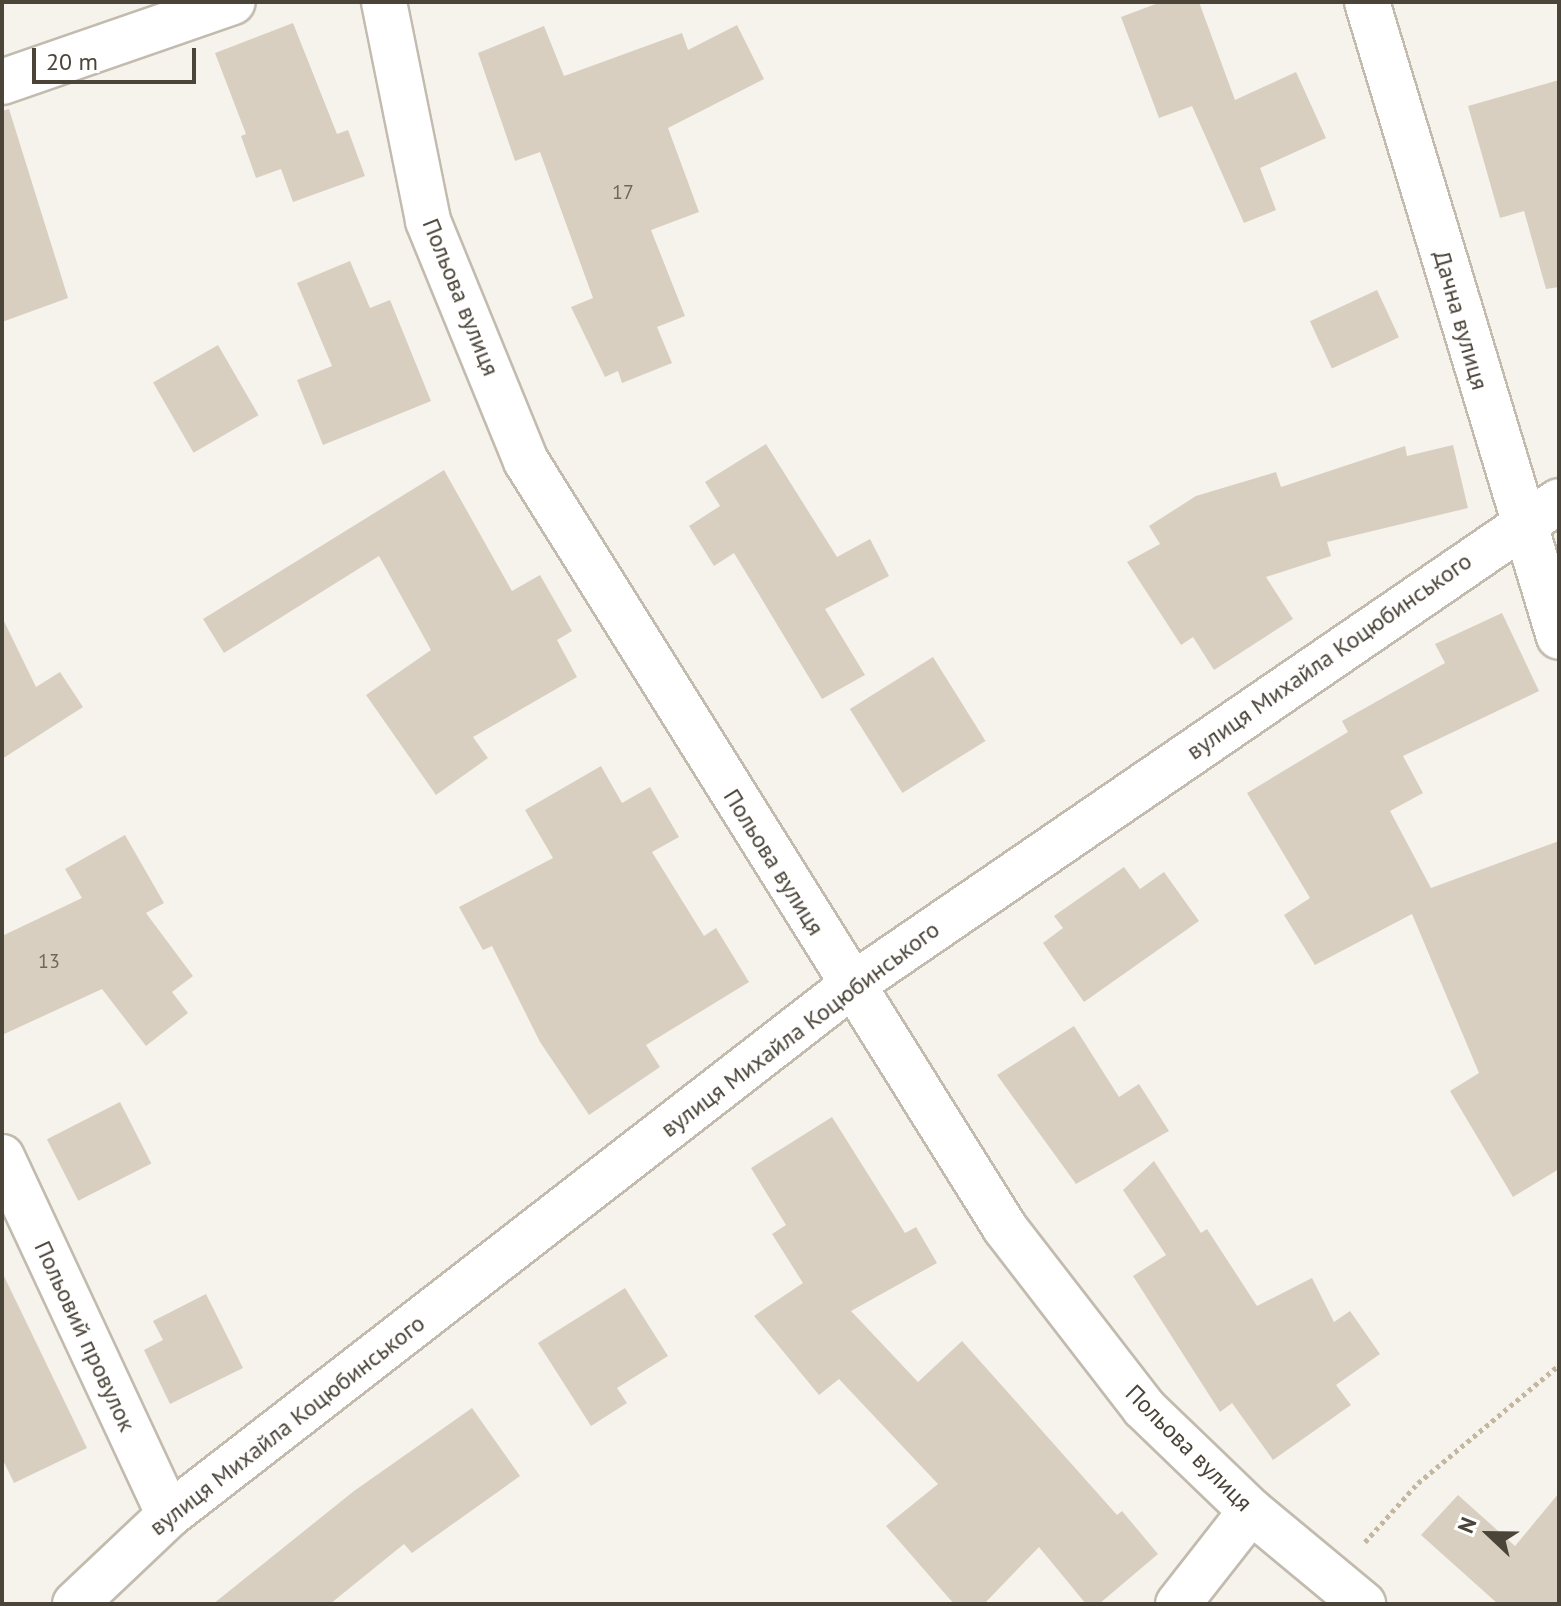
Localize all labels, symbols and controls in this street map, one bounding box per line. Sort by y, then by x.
scale bar [36,32,200,82]
text: 20 m [46,46,98,77]
house number: 17 [612,180,634,204]
street label: Польова вулиця [416,214,506,380]
street label: Дачна вулиця [1427,247,1495,393]
street label: вулиця Михайла Коцюбинського [1181,546,1477,766]
street label: Польова вулиця [717,783,831,941]
street label: вулиця Михайла Коцюбинського [655,915,945,1143]
house number: 13 [38,949,60,973]
street label: Польовий провулок [28,1236,142,1436]
street label: вулиця Михайла Коцюбинського [144,1309,430,1541]
street label: Польова вулиця [1120,1379,1258,1517]
north arrow [1449,1494,1529,1574]
text: N [1451,1513,1482,1537]

